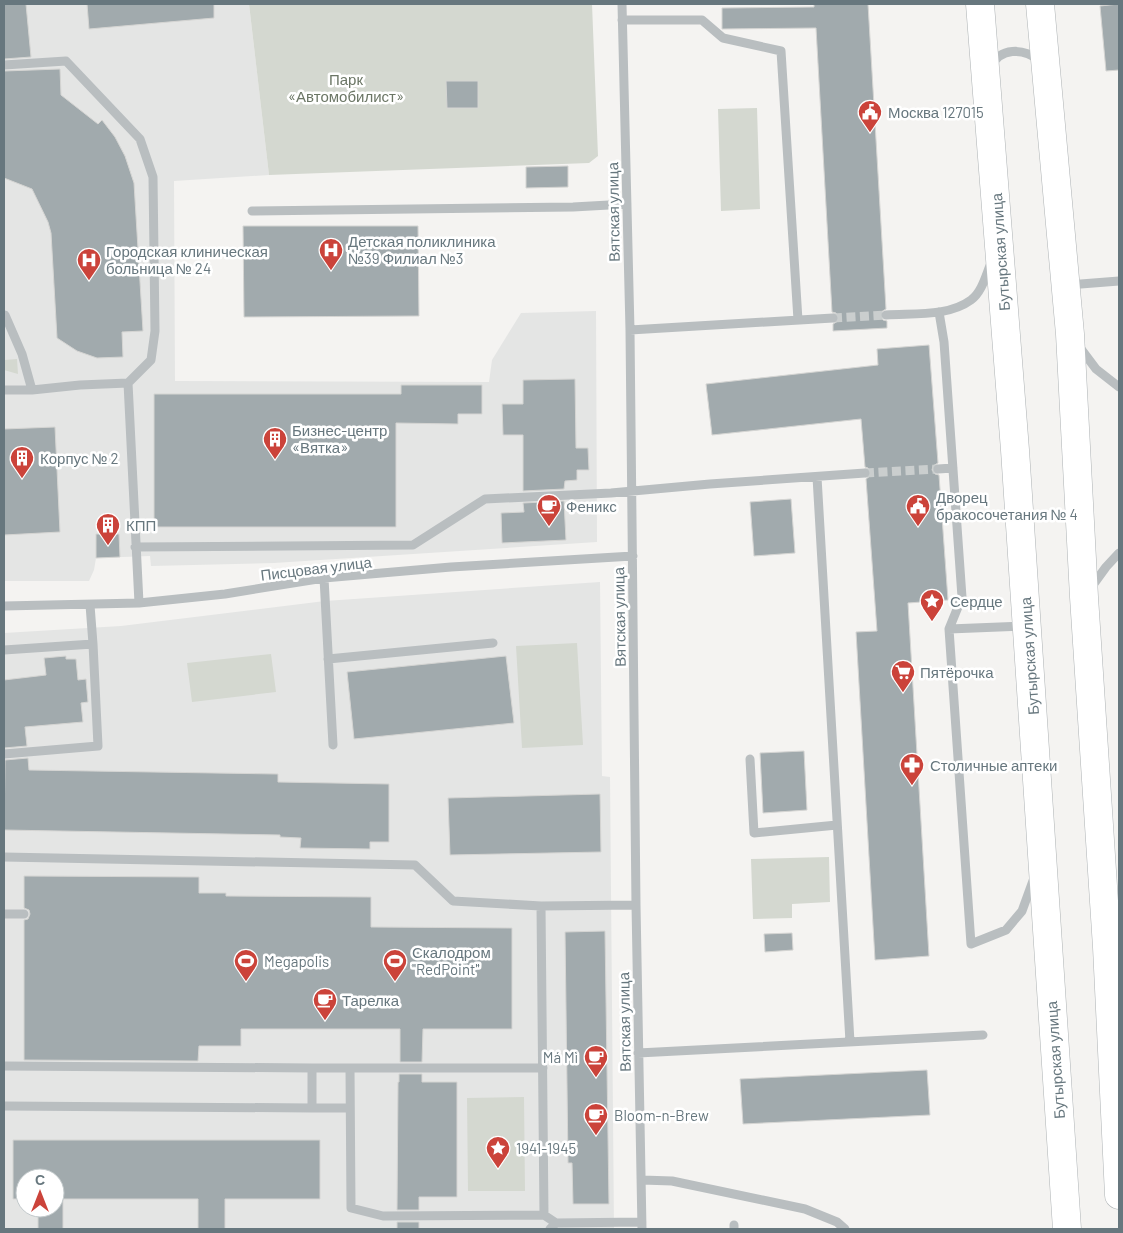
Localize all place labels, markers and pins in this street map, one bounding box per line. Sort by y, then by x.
public building icon: Москва 127015 [857,99,883,133]
place label: Москва 127015 [888,103,984,121]
place label: Детская поликлиника №39 Филиал №3 [348,232,496,267]
hospital icon: Детская поликлиника №39 Филиал №3 [318,237,344,271]
place label: Городская клиническая больница № 24 [106,242,268,277]
hospital icon: Городская клиническая больница № 24 [76,247,102,281]
place label: Бизнес-центр «Вятка» [292,421,387,456]
building icon: Бизнес-центр «Вятка» [262,426,288,460]
building icon: Корпус № 2 [9,445,35,479]
place label: Корпус № 2 [40,449,119,467]
place label: Дворец бракосочетания № 4 [936,488,1078,523]
cafe icon: Феникс [536,493,562,527]
public building icon: Дворец бракосочетания № 4 [905,493,931,527]
place label: Феникс [566,497,617,515]
building icon: КПП [95,512,121,546]
place label: КПП [126,516,156,534]
place icon: Сердце [919,588,945,622]
place label: Сердце [950,592,1003,610]
supermarket icon: Пятёрочка [890,659,916,693]
place label: Пятёрочка [920,663,994,681]
pharmacy icon: Столичные аптеки [899,752,925,786]
place label: Столичные аптеки [930,756,1057,774]
place label: Скалодром "RedPoint" [412,943,491,978]
sports icon: Megapolis [233,948,259,982]
sports icon: Скалодром "RedPoint" [382,948,408,982]
place label: Megapolis [264,952,329,970]
cafe icon: Тарелка [312,987,338,1021]
place label: Тарелка [342,991,400,1009]
cafe icon: Má Mì [583,1044,609,1078]
place label: Má Mì [543,1048,578,1066]
cafe icon: Bloom-n-Brew [583,1102,609,1136]
place label: Bloom-n-Brew [614,1106,709,1124]
place icon: 1941-1945 [485,1135,511,1169]
place label: 1941-1945 [516,1139,576,1157]

